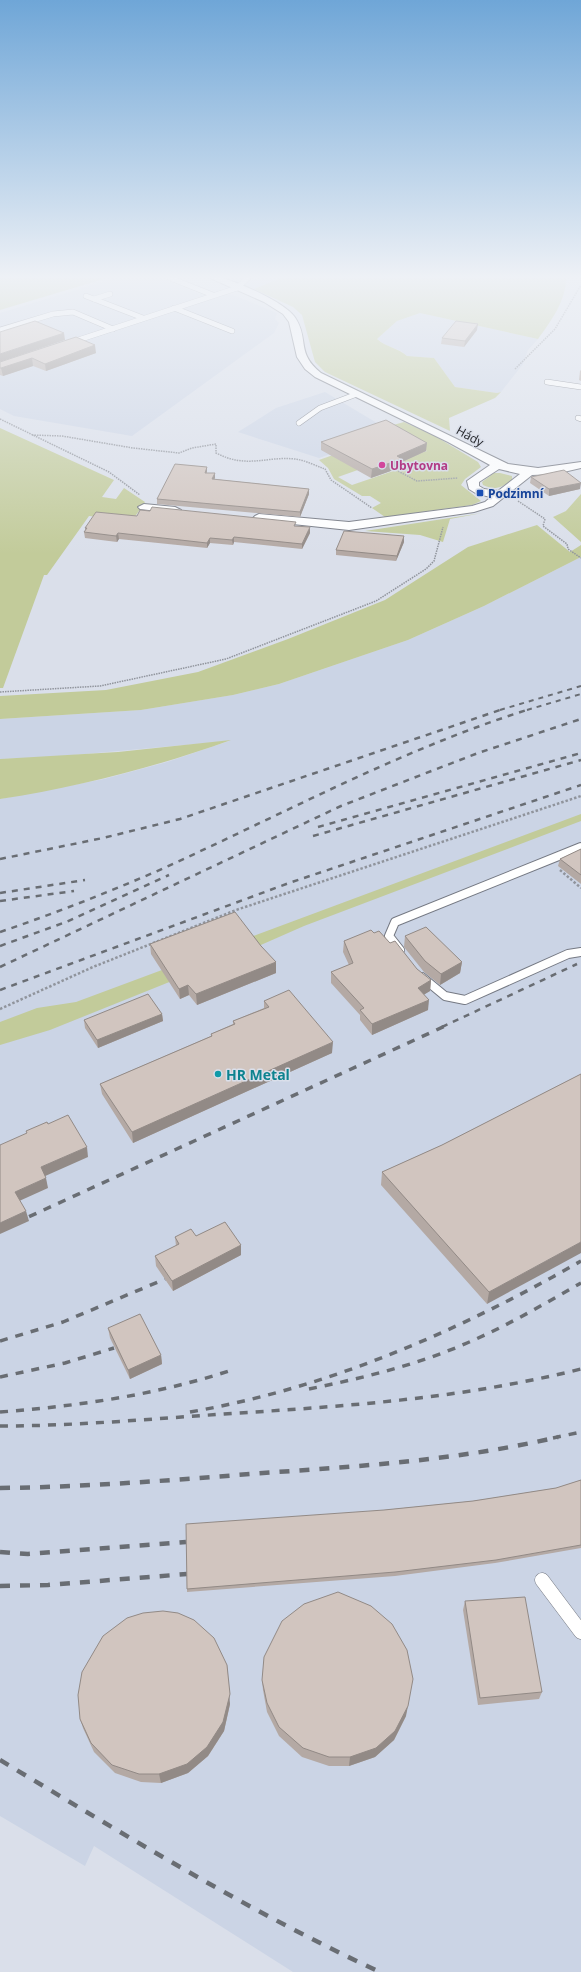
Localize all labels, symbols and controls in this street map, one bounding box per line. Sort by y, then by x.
street label: Hády [453,422,488,451]
place label: Ubytovna [390,457,448,474]
marker: Ubytovna [377,460,387,470]
place label: Podzimní [488,485,545,502]
marker: Podzimní [475,488,485,498]
place label: HR Metal [226,1065,290,1084]
marker: HR Metal [213,1069,223,1079]

